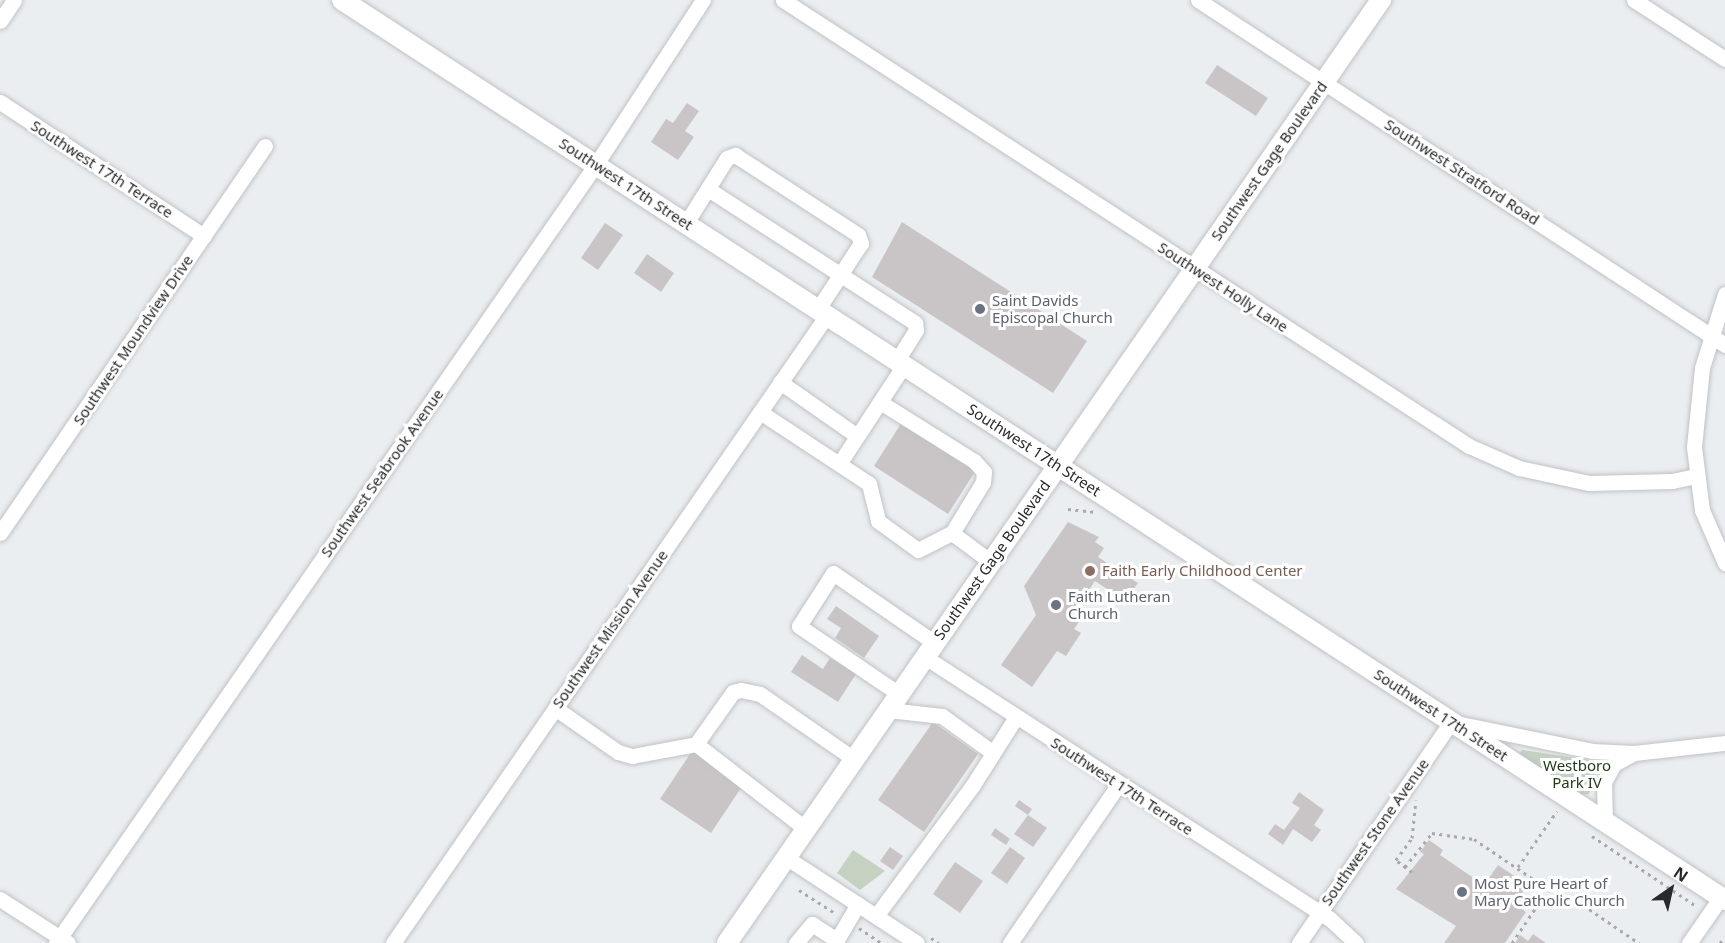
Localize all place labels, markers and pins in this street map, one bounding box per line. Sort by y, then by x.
place label: Saint Davids Episcopal Church [992,291,1113,326]
marker: Saint Davids Episcopal Church [973,302,987,316]
place label: Faith Early Childhood Center [1102,562,1303,580]
marker: Faith Early Childhood Center [1083,564,1097,578]
place label: Faith Lutheran Church [1068,587,1171,622]
marker: Faith Lutheran Church [1049,598,1063,612]
place label: Most Pure Heart of Mary Catholic Church [1474,874,1625,909]
marker: Most Pure Heart of Mary Catholic Church [1455,885,1469,899]

